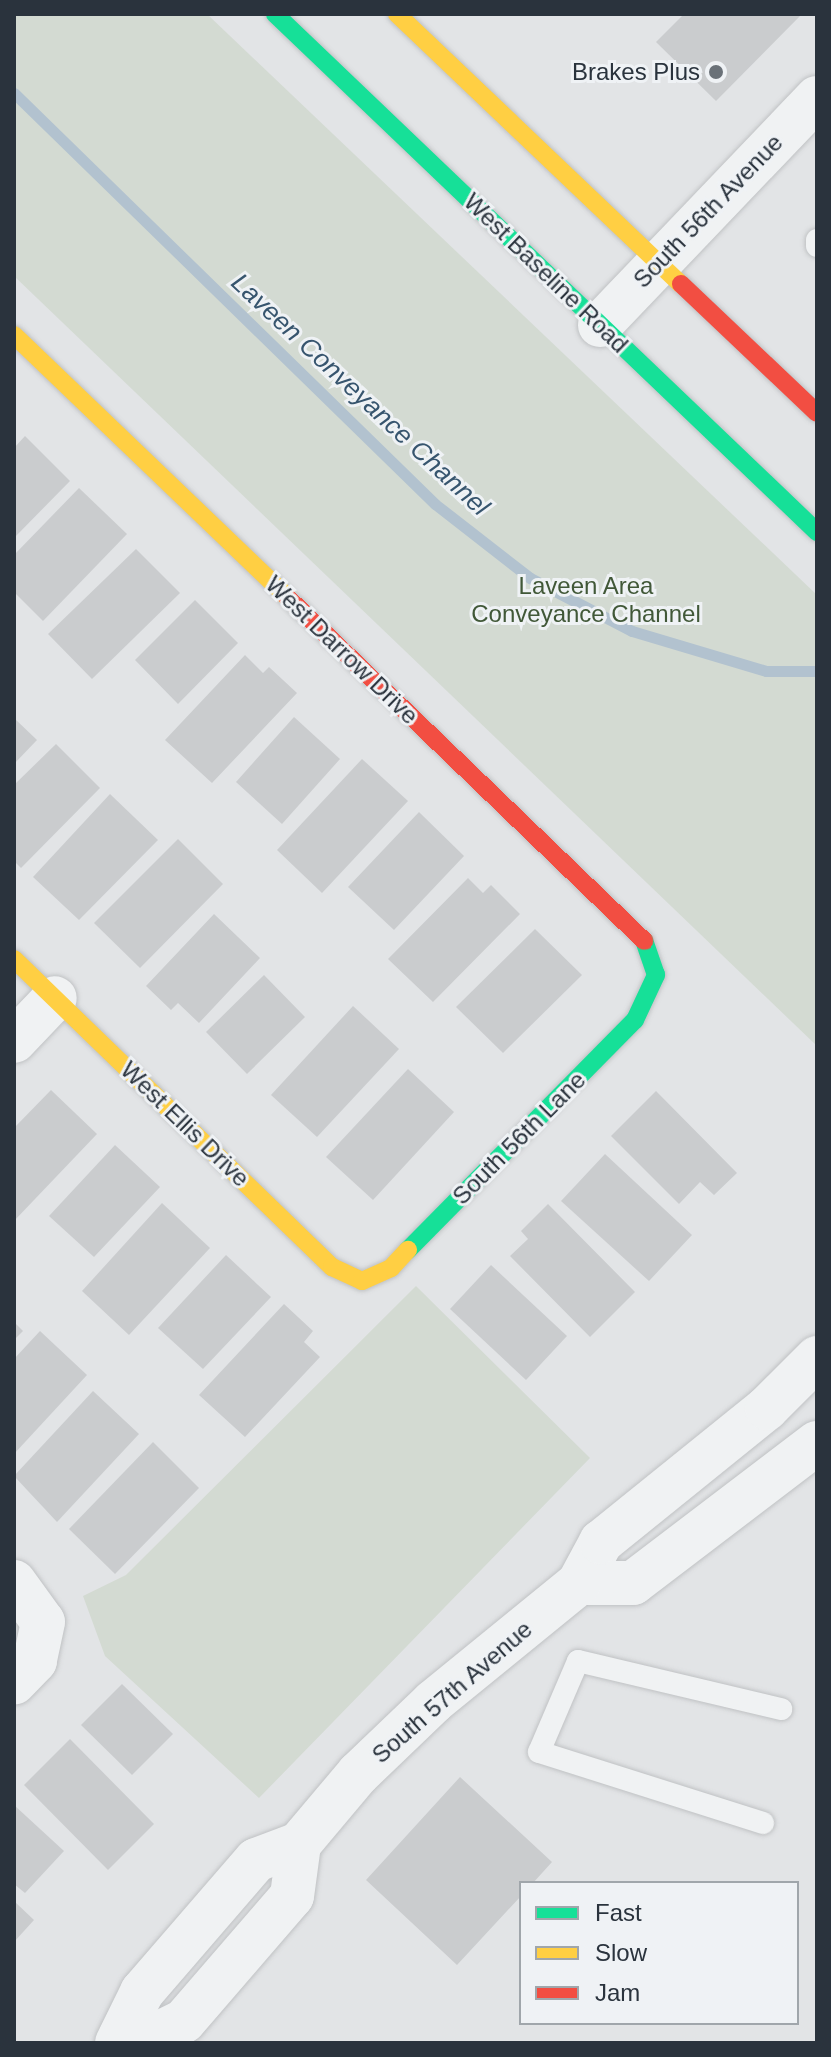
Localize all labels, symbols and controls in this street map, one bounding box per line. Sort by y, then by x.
place label: Brakes Plus [572,58,700,86]
marker: Brakes Plus [707,63,725,81]
street label: South 56th Avenue [627,128,789,294]
street label: West Baseline Road [458,187,634,359]
water label: Laveen Conveyance Channel [225,267,495,523]
street label: West Darrow Drive [260,570,424,730]
park label: Laveen Area Conveyance Channel [471,572,701,628]
street label: West Ellis Drive [115,1055,255,1193]
street label: South 56th Lane [447,1066,591,1210]
street label: South 57th Avenue [366,1614,538,1770]
legend [519,1881,799,2025]
text: Fast [595,1899,642,1926]
text: Slow [595,1939,647,1966]
text: Jam [595,1979,640,2006]

